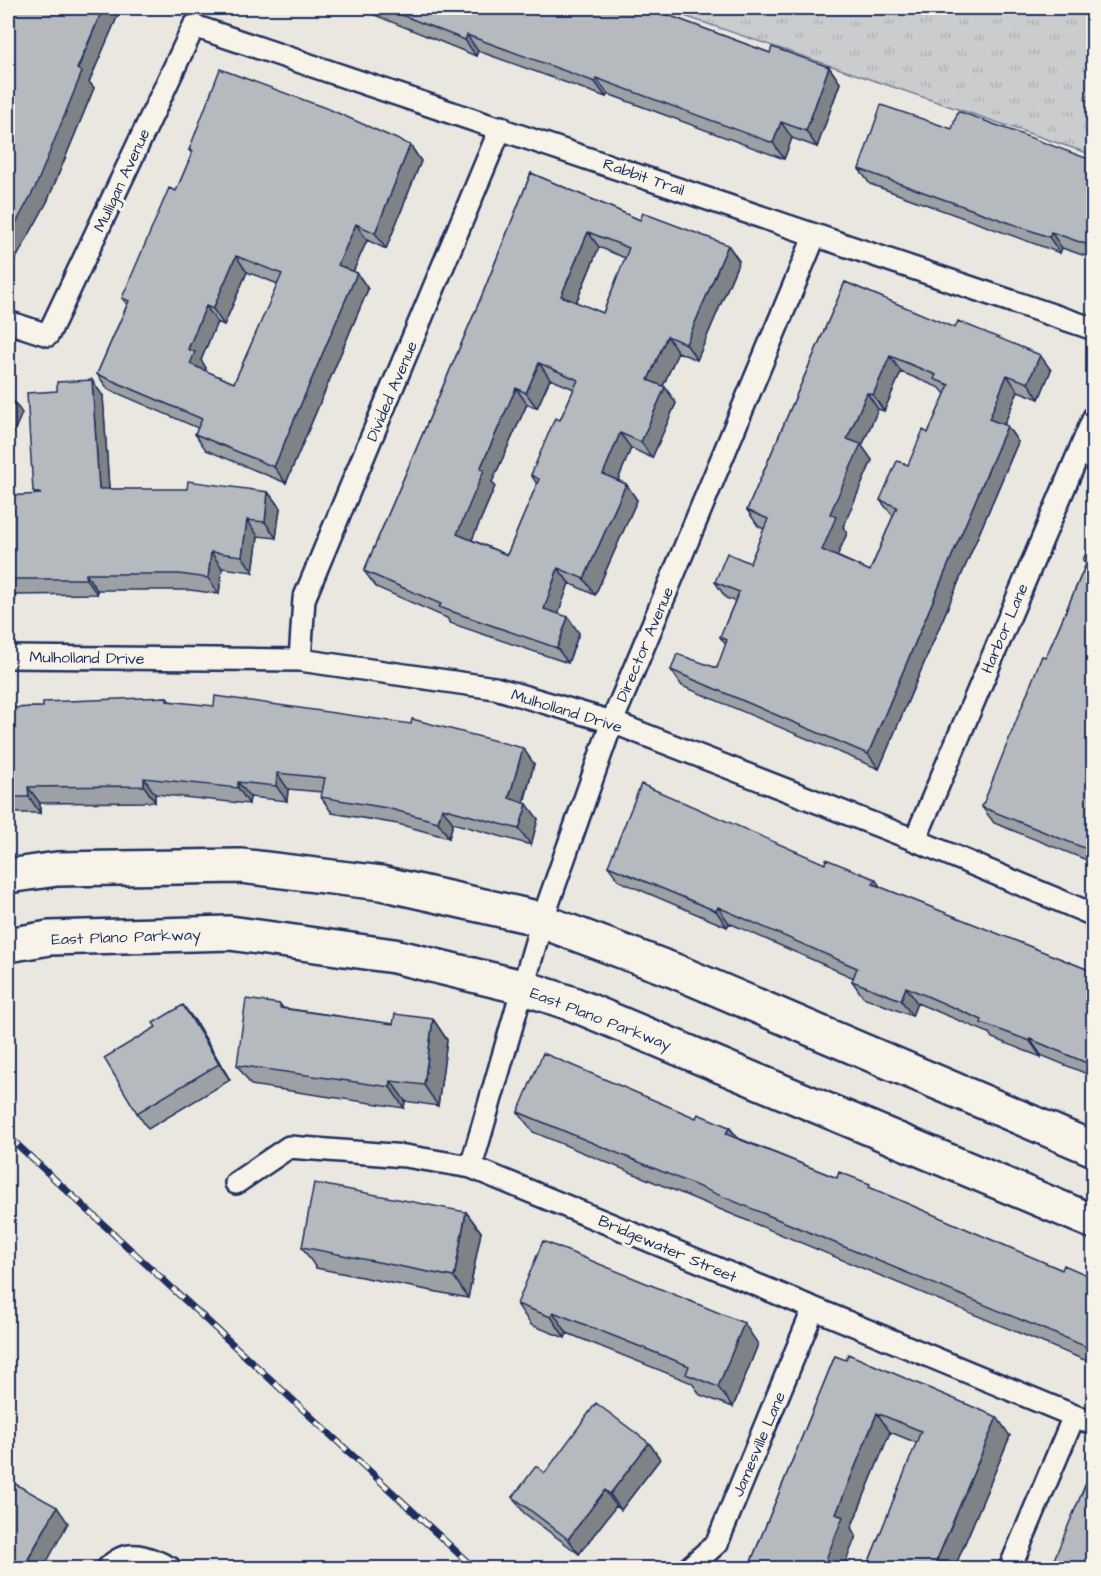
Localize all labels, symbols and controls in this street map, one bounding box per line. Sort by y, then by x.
street label: Mulligan Avenue [88,125,157,236]
street label: Rabbit Trail [600,153,687,201]
street label: Divided Avenue [361,338,423,445]
street label: Harbor Lane [976,580,1034,677]
street label: Director Avenue [611,583,679,705]
street label: Mulholland Drive [29,646,145,670]
street label: Mulholland Drive [508,684,625,738]
street label: East Plano Parkway [51,923,201,952]
street label: East Plano Parkway [526,982,675,1057]
street label: Bridgewater Street [595,1210,741,1289]
street label: Jamesville Lane [727,1388,791,1500]

